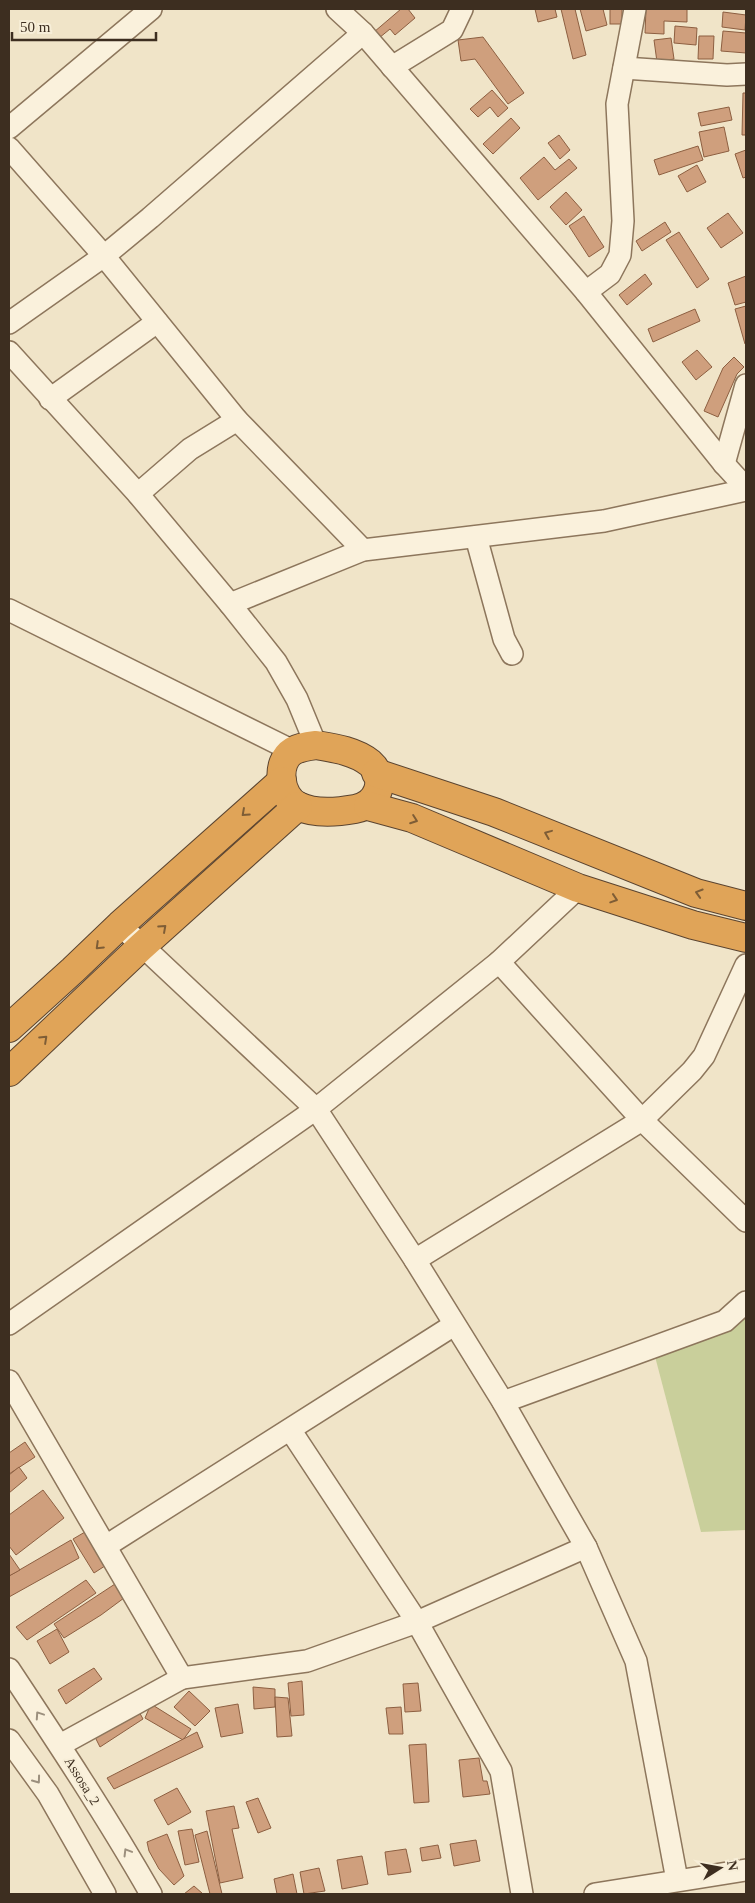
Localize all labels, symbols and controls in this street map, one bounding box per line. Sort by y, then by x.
scale bar [12,10,156,42]
text: 50 m [20,19,51,35]
one-way arrow [242,808,251,817]
one-way arrow [409,814,418,824]
one-way arrow [544,830,553,840]
one-way arrow [696,889,704,899]
one-way arrow [609,894,618,904]
one-way arrow [157,924,166,933]
one-way arrow [95,940,104,949]
one-way arrow [39,1036,48,1045]
one-way arrow [36,1711,45,1721]
street label: Assosa_2 [61,1754,103,1808]
one-way arrow [31,1774,41,1783]
north arrow [695,1843,745,1893]
one-way arrow [123,1849,133,1858]
text: N [724,1859,741,1872]

